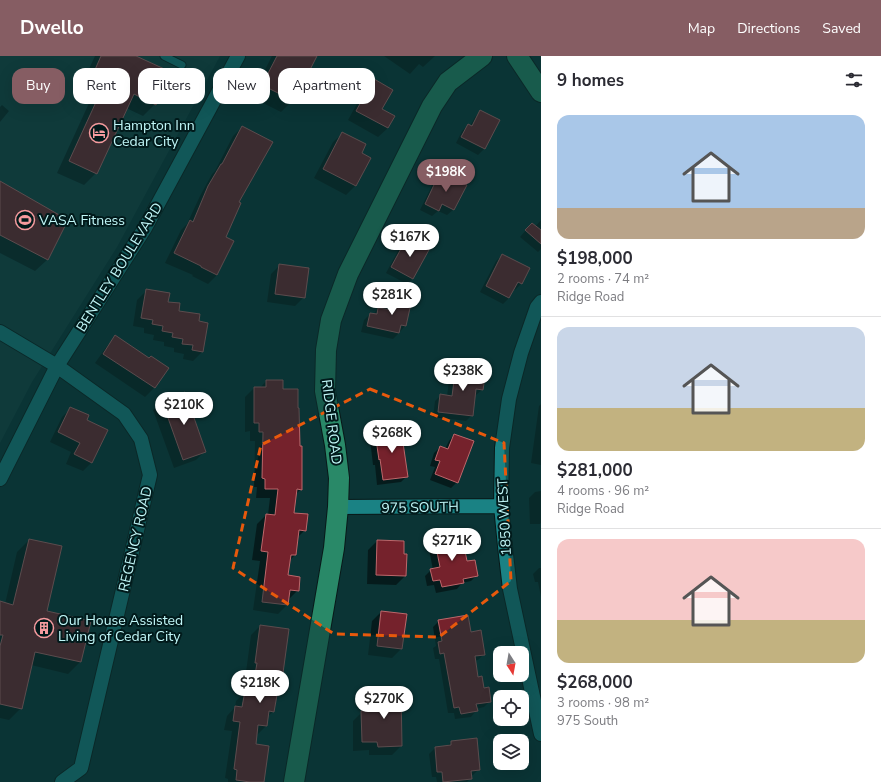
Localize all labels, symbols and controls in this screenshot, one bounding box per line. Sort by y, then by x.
text: Dwello [20,15,84,41]
text: Map [688,19,715,38]
text: Directions [737,19,800,38]
text: Saved [822,19,861,38]
chip: Buy [12,68,65,104]
chip: Rent [73,68,130,104]
chip: Filters [138,68,205,104]
chip: New [213,68,270,104]
chip: Apartment [278,68,375,104]
text: 9 homes [557,69,624,92]
icon: filters [843,69,865,91]
place label: Hampton Inn Cedar City [113,116,195,151]
hotel icon: Hampton Inn Cedar City [88,122,110,144]
icon: home [675,141,747,213]
pin: $198K [418,159,474,193]
text: $198K [426,163,466,181]
street label: BENTLEY BOULEVARD [72,199,167,335]
sports icon: VASA Fitness [14,209,36,231]
place label: VASA Fitness [38,211,125,230]
pin: $167K [382,224,438,258]
text: $167K [390,228,430,246]
text: $198,000 [557,247,633,270]
text: 2 rooms · 74 m² [557,270,649,288]
pin: $281K [364,282,420,316]
text: $281K [372,286,412,304]
text: Ridge Road [557,288,624,306]
icon: home [675,353,747,425]
pin: $238K [435,358,491,392]
text: $238K [443,362,483,380]
street label: RIDGE ROAD [317,378,346,466]
pin: $210K [156,392,212,426]
text: $210K [164,396,204,414]
pin: $268K [364,420,420,454]
text: $268K [372,424,412,442]
text: $281,000 [557,459,633,482]
street label: 1850 WEST [493,477,516,556]
text: 4 rooms · 96 m² [557,482,649,500]
street label: REGENCY ROAD [114,484,157,594]
street label: 975 SOUTH [381,497,459,518]
text: Ridge Road [557,500,624,518]
pin: $271K [424,528,480,562]
text: $271K [432,532,472,550]
icon: home [675,565,747,637]
place label: Our House Assisted Living of Cedar City [58,611,183,646]
building icon: Our House Assisted Living of Cedar City [33,617,55,639]
north arrow [493,646,529,682]
map controls [493,646,529,770]
pin: $218K [232,670,288,704]
text: $268,000 [557,671,633,694]
text: $218K [240,674,280,692]
pin: $270K [356,686,412,720]
text: $270K [364,690,404,708]
button: locate [493,690,529,726]
text: 3 rooms · 98 m² [557,694,649,712]
text: 975 South [557,712,618,730]
button: layers [493,734,529,770]

